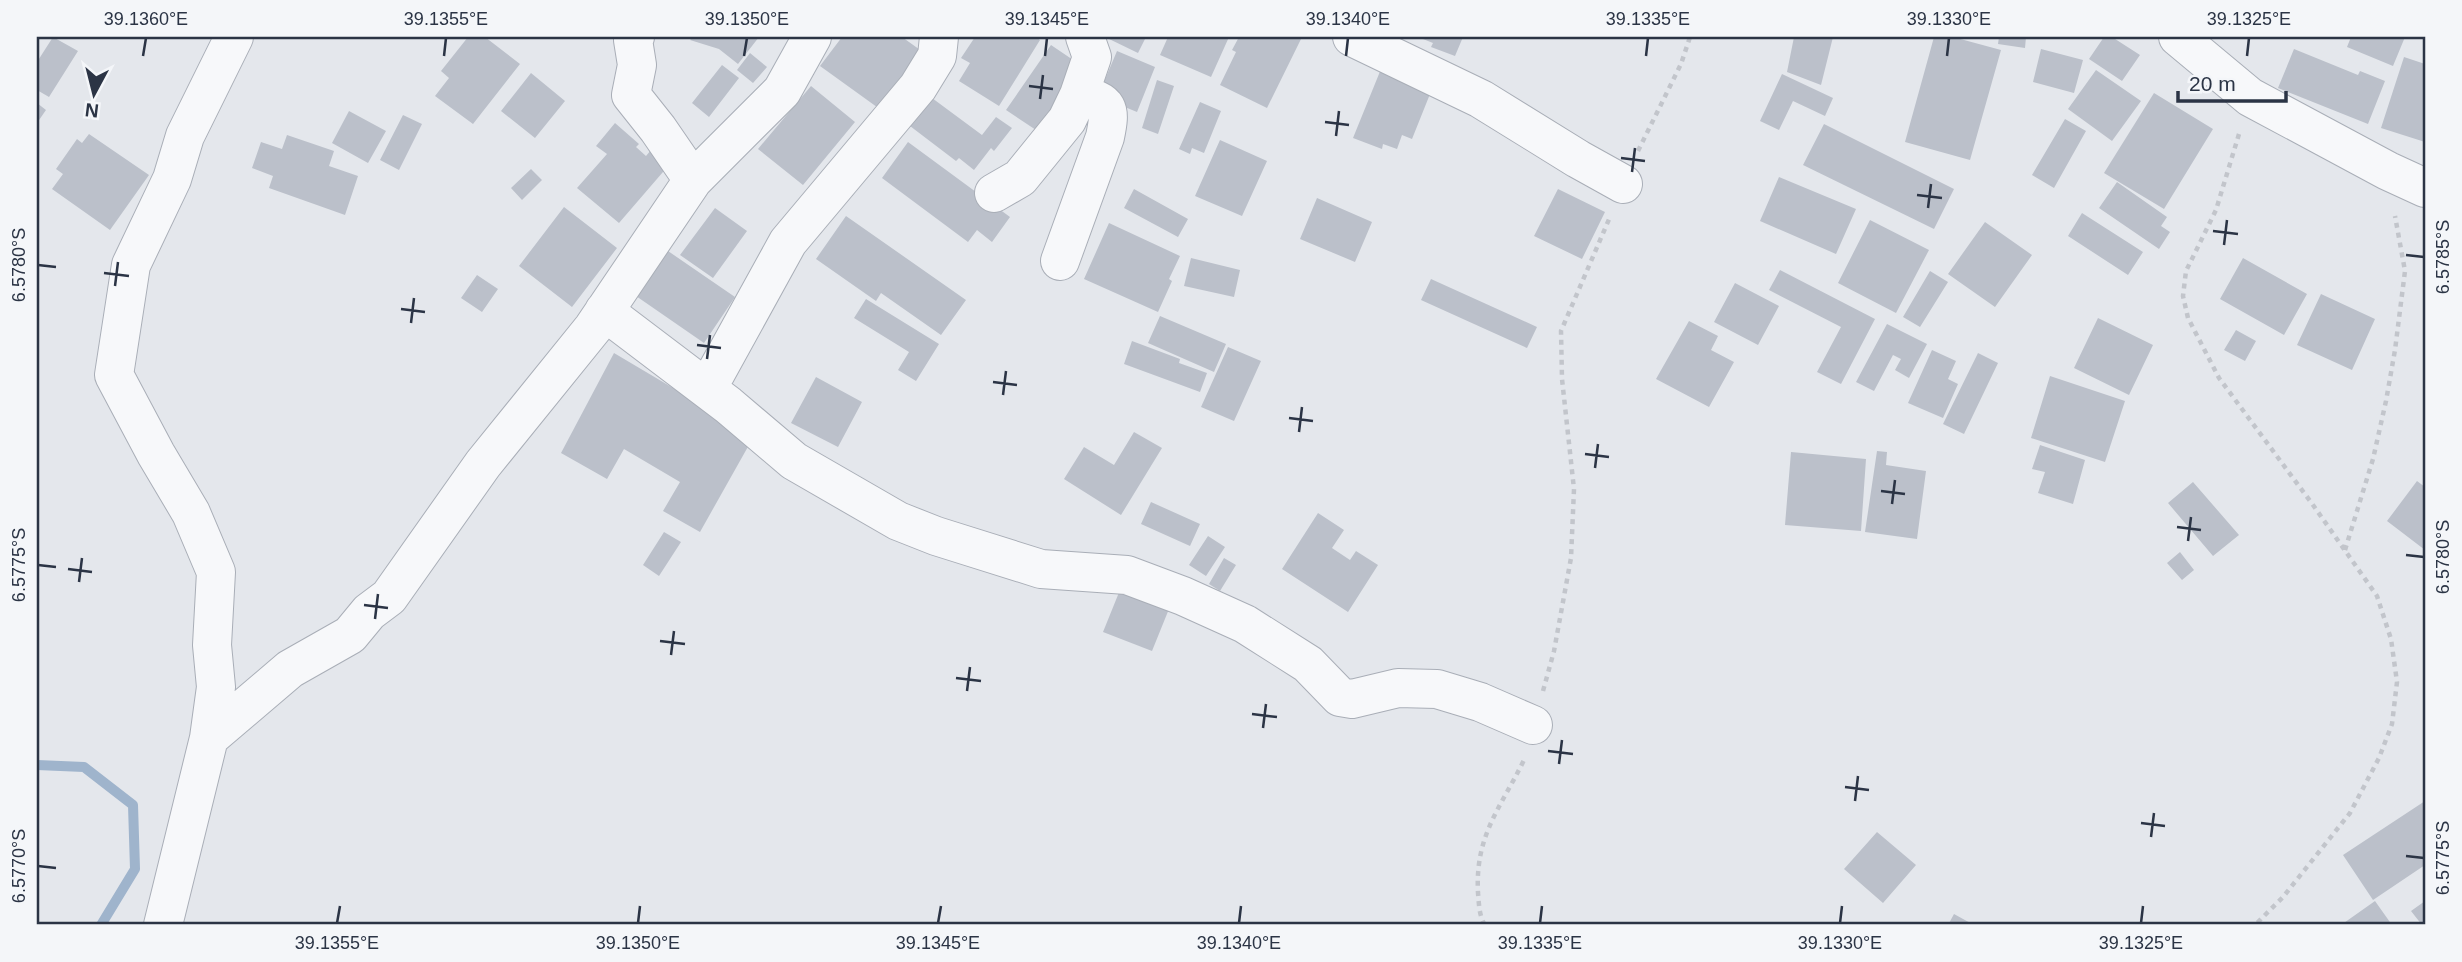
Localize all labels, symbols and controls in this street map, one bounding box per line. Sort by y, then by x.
text: 39.1360°E [104,9,188,29]
text: 39.1355°E [404,9,488,29]
text: 39.1350°E [705,9,789,29]
text: 39.1345°E [1005,9,1089,29]
text: 39.1340°E [1306,9,1390,29]
text: 39.1335°E [1606,9,1690,29]
text: 39.1330°E [1907,9,1991,29]
text: 39.1325°E [2207,9,2291,29]
north arrow [60,60,130,130]
scale bar [2178,60,2287,104]
text: 20 m [2189,72,2236,95]
text: N [84,99,100,122]
text: 6.5785°S [2433,220,2453,294]
text: 6.5780°S [9,228,29,302]
text: 6.5780°S [2433,520,2453,594]
text: 6.5775°S [9,528,29,602]
text: 6.5775°S [2433,821,2453,895]
text: 6.5770°S [9,829,29,903]
text: 39.1355°E [295,933,379,953]
text: 39.1350°E [596,933,680,953]
text: 39.1345°E [896,933,980,953]
text: 39.1340°E [1197,933,1281,953]
text: 39.1335°E [1498,933,1582,953]
text: 39.1330°E [1798,933,1882,953]
text: 39.1325°E [2099,933,2183,953]

